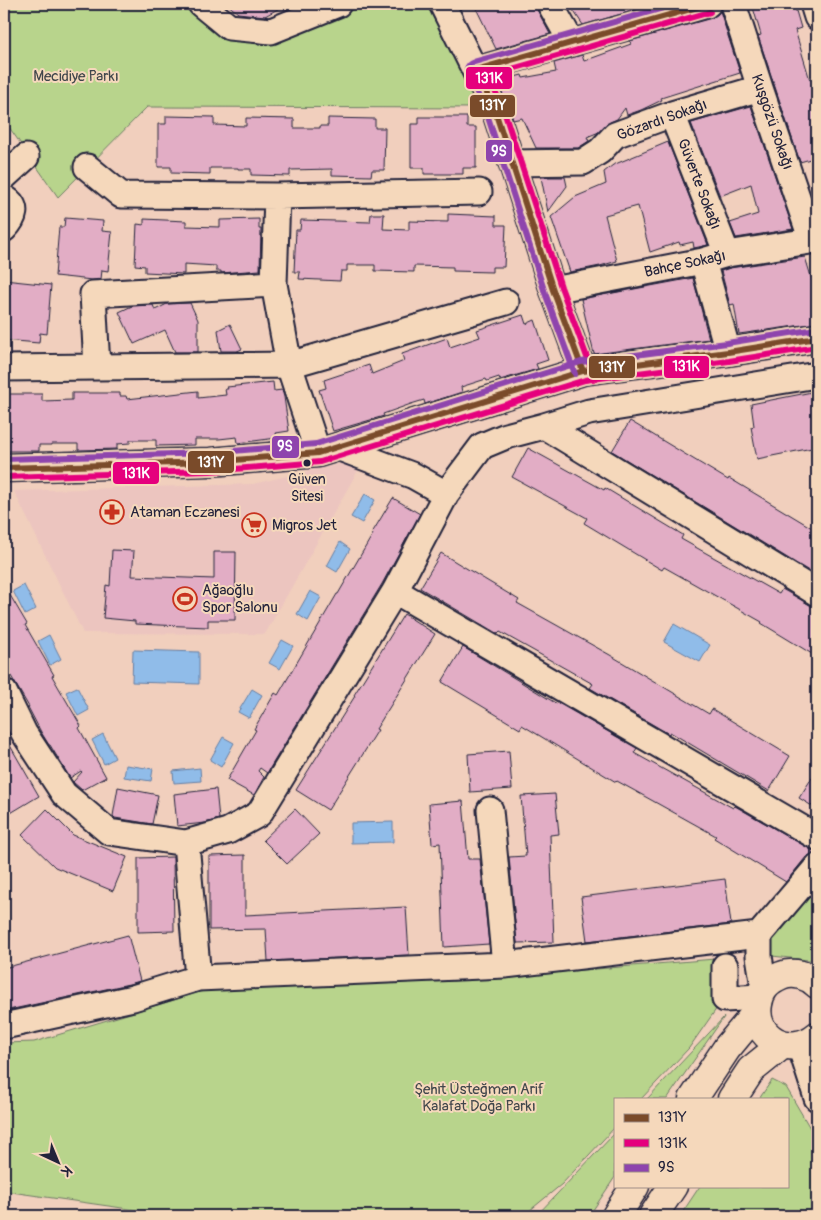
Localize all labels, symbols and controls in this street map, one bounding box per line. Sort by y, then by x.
line badge: 131K [465,66,513,90]
park label: Mecidiye Parkı [33,67,119,86]
text: 131K [475,70,503,87]
street label: Kuşgözü Sokağı [747,72,797,172]
line badge: 131Y [469,94,516,118]
street label: Gözardı Sokağı [614,95,710,145]
text: 131Y [480,97,507,114]
street label: Güverte Sokağı [673,136,725,232]
line badge: 9S [485,139,513,163]
text: 9S [491,143,507,160]
street label: Bahçe Sokağı [643,246,727,282]
line badge: 131Y [588,355,636,379]
line badge: 131K [663,355,710,379]
text: 131K [672,358,700,375]
text: 131Y [599,359,626,376]
line badge: 9S [271,435,300,459]
text: 9S [277,438,293,455]
line badge: 131Y [187,450,235,474]
text: 131Y [198,454,225,471]
marker: Güven Sitesi [302,458,312,468]
line badge: 131K [112,461,160,485]
text: 131K [122,465,150,482]
place label: Güven Sitesi [288,471,326,505]
pharmacy icon: Ataman Eczanesi [99,499,125,525]
place label: Ataman Eczanesi [130,503,240,522]
supermarket icon: Migros Jet [241,512,267,538]
place label: Migros Jet [272,516,338,535]
place label: Ağaoğlu Spor Salonu [202,581,278,617]
sports icon: Ağaoğlu Spor Salonu [172,586,198,612]
park label: Şehit Üsteğmen Arif Kalafat Doğa Parkı [414,1080,544,1116]
legend [614,1098,788,1188]
text: 131Y [658,1108,687,1127]
text: 131K [658,1134,687,1153]
north arrow [32,1138,82,1188]
text: 9S [658,1158,674,1177]
text: K [57,1162,76,1180]

